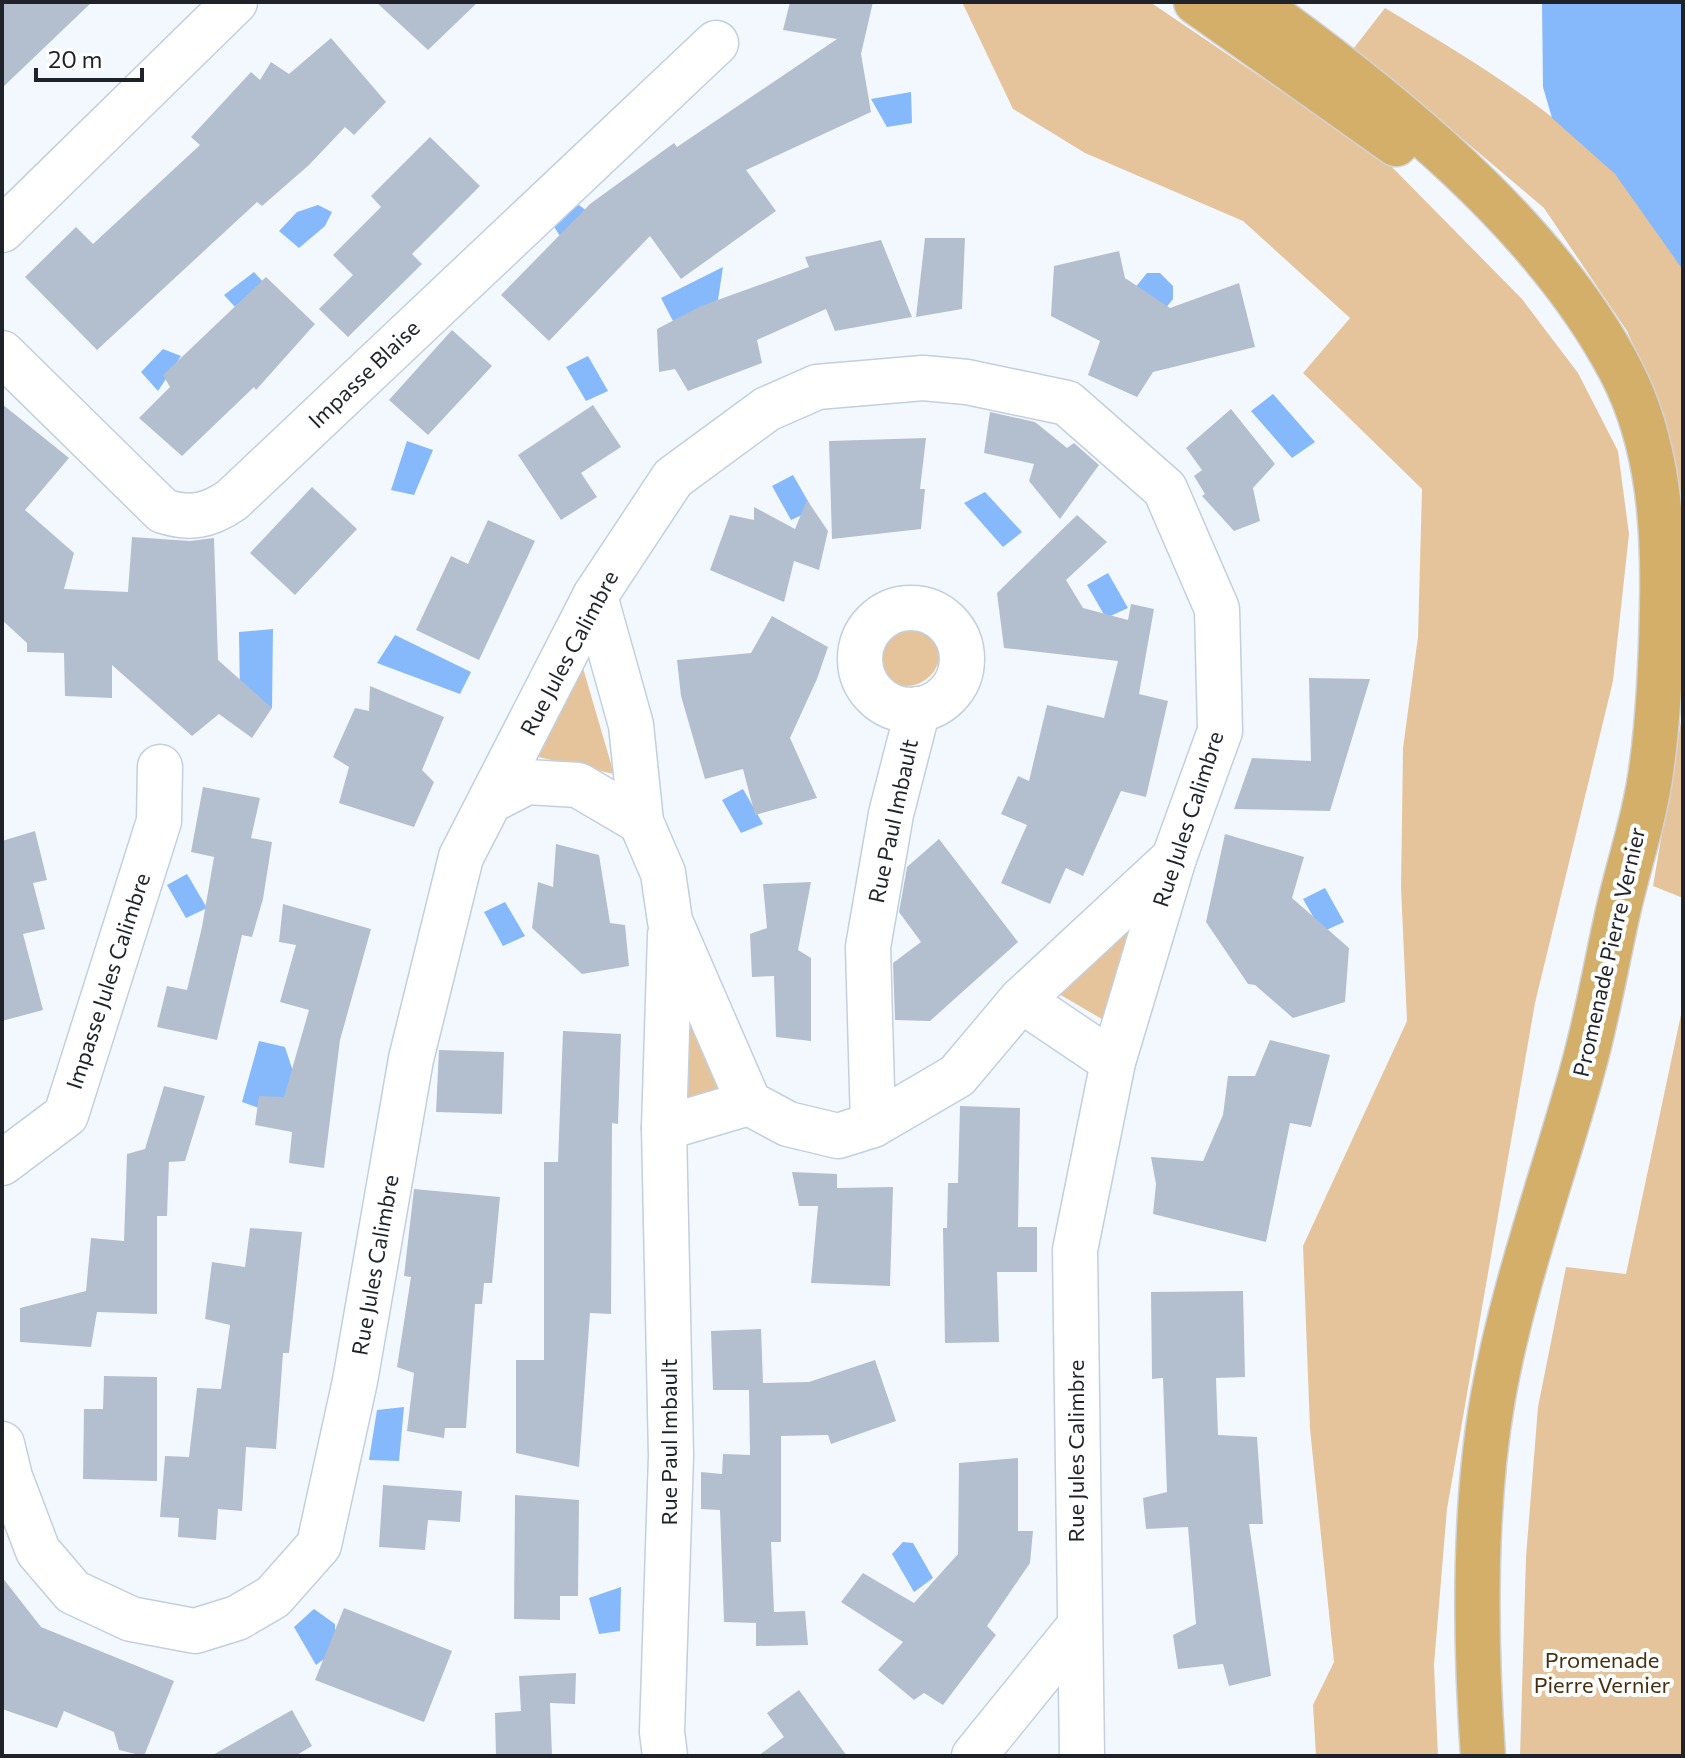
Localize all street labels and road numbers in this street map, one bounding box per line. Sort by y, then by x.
street label: Impasse Blaise [302,314,425,433]
street label: Rue Jules Calimbre [514,566,623,740]
street label: Rue Jules Calimbre [1146,728,1229,910]
street label: Rue Paul Imbault [862,736,923,905]
street label: Promenade Pierre Vernier [1567,824,1650,1079]
street label: Impasse Jules Calimbre [60,869,155,1092]
street label: Rue Jules Calimbre [345,1173,404,1357]
street label: Rue Paul Imbault [655,1359,682,1525]
street label: Rue Jules Calimbre [1062,1360,1089,1542]

